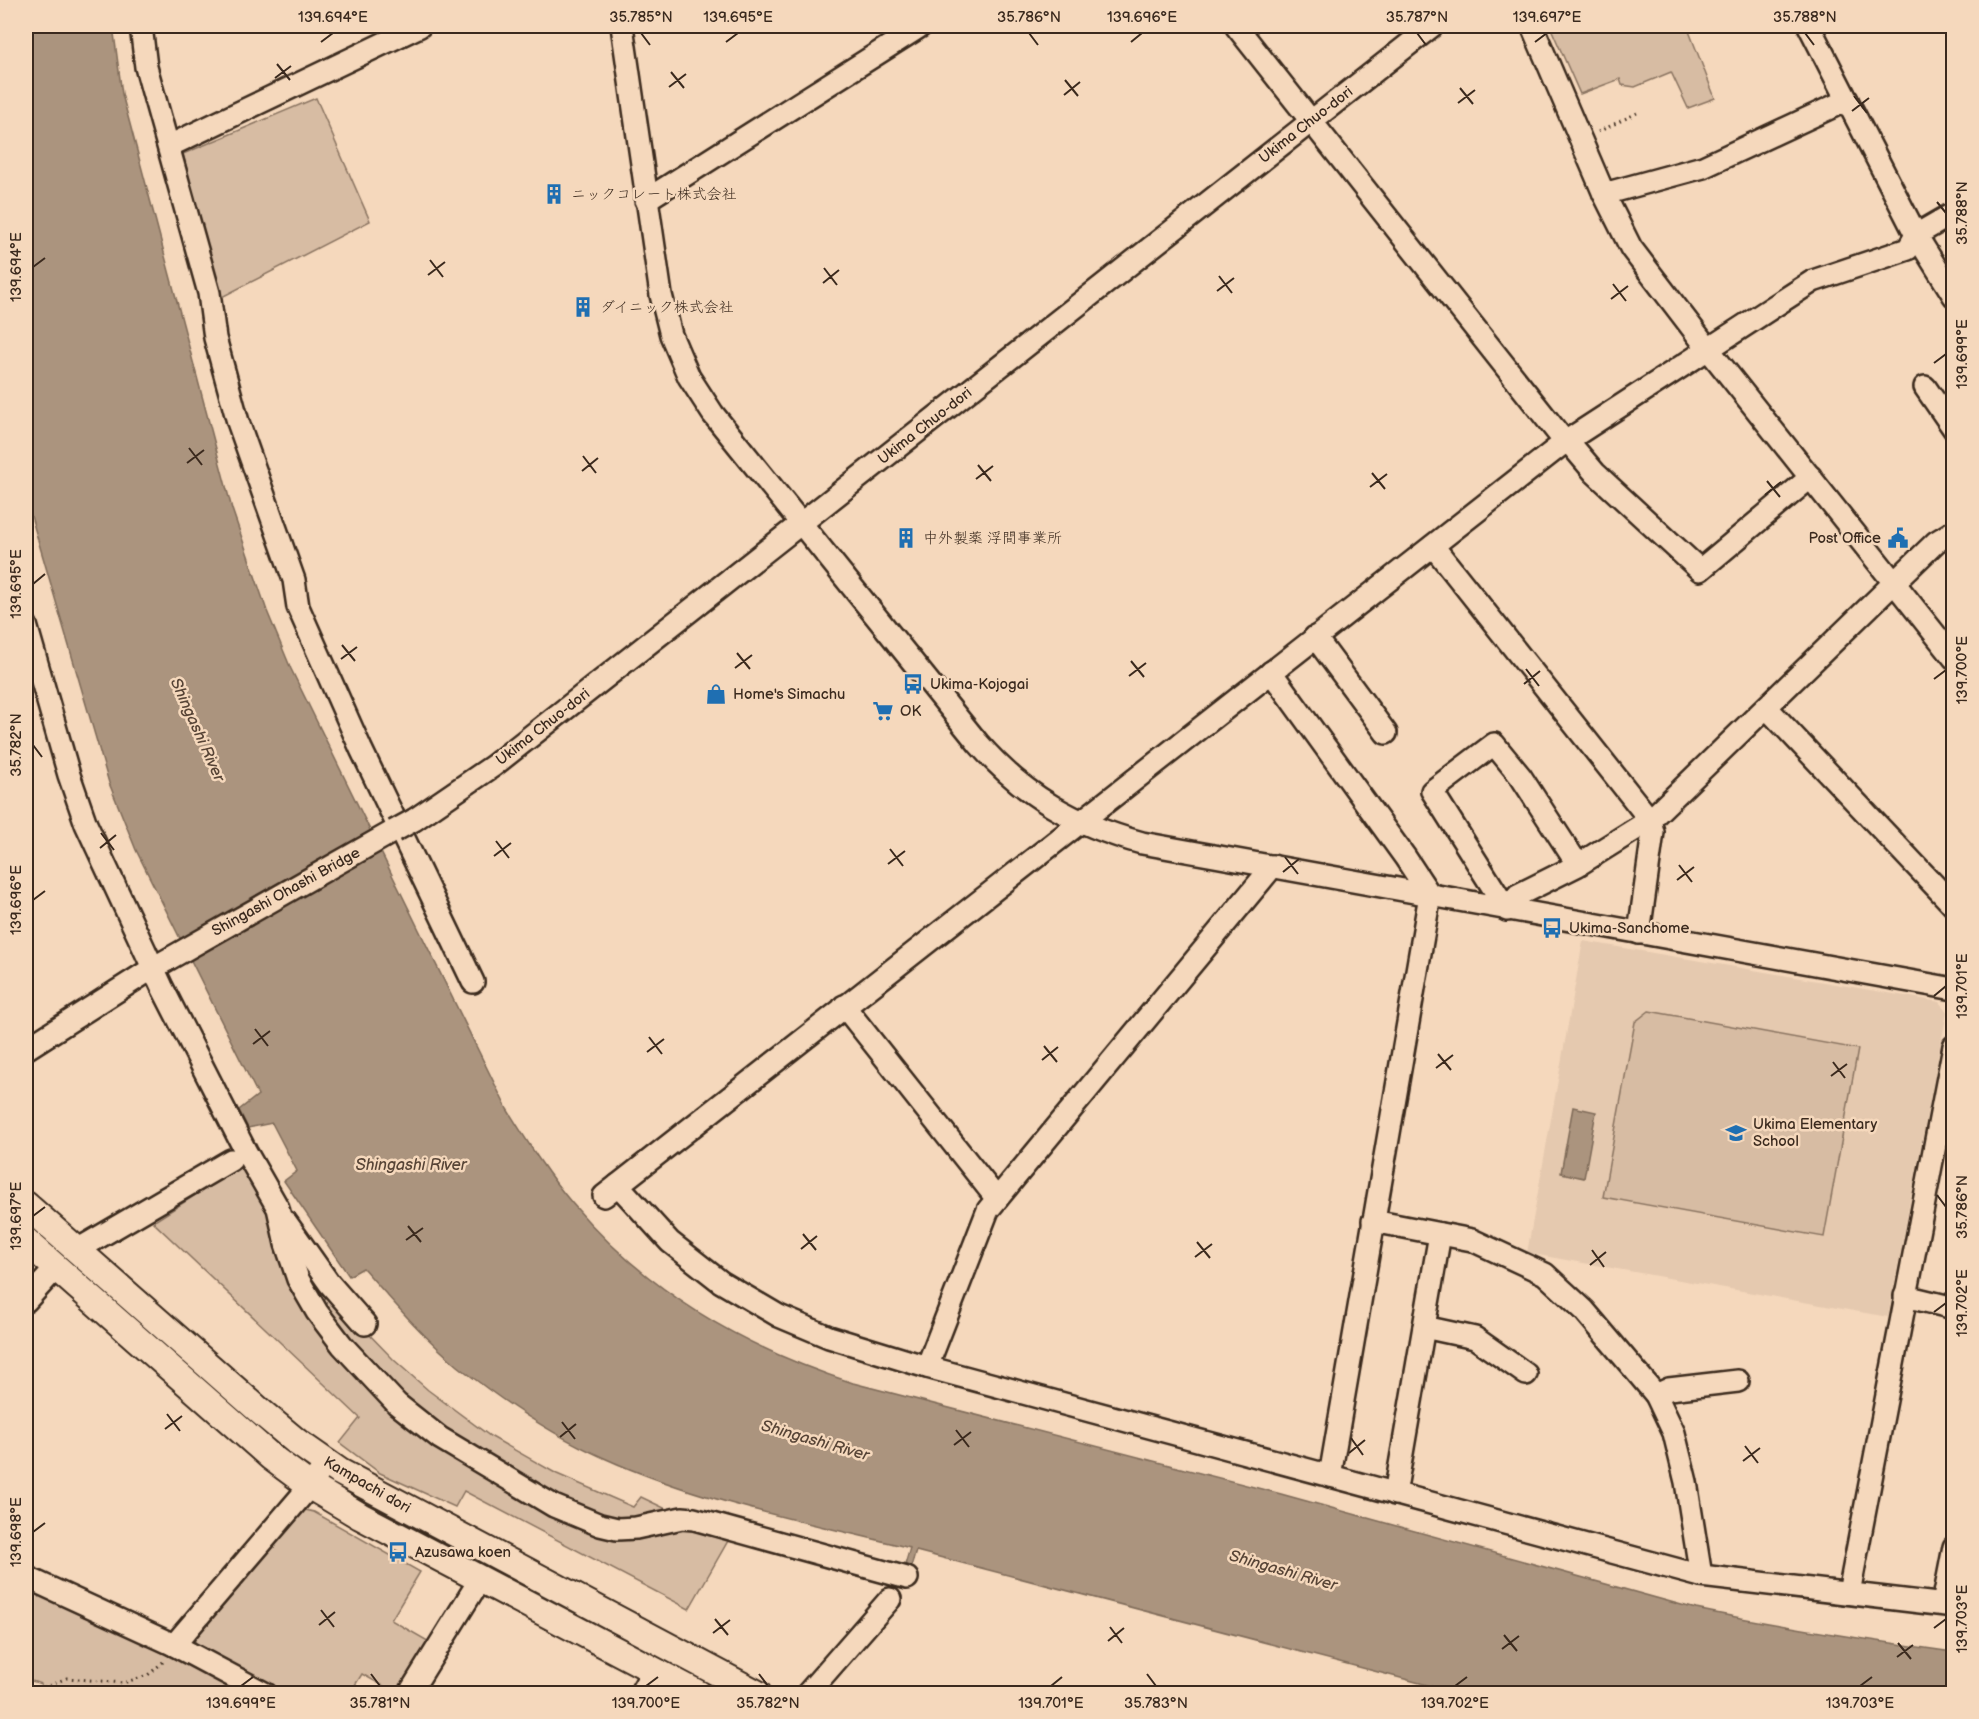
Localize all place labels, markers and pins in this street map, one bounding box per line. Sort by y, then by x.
building icon: ニックコレート株式会社 [542,182,566,206]
place label: ニックコレート株式会社 [571,185,737,204]
building icon: ダイニック株式会社 [571,295,595,319]
place label: ダイニック株式会社 [600,298,734,317]
building icon: 中外製薬 浮間事業所 [894,526,918,550]
public building icon: Post Office [1886,526,1910,550]
place label: 中外製薬 浮間事業所 [923,529,1062,548]
place label: Post Office [1809,529,1881,548]
bus stop icon: Ukima-Kojogai [901,672,925,696]
place label: Ukima-Kojogai [930,675,1029,694]
shop icon: Home's Simachu [704,682,728,706]
place label: Home's Simachu [733,685,845,704]
supermarket icon: OK [871,699,895,723]
place label: OK [900,702,921,721]
bus stop icon: Ukima-Sanchome [1540,916,1564,940]
place label: Ukima-Sanchome [1569,919,1689,938]
place label: Ukima Elementary School [1753,1115,1877,1151]
school or university icon: Ukima Elementary School [1724,1121,1748,1145]
bus stop icon: Azusawa koen [386,1540,410,1564]
place label: Azusawa koen [415,1543,511,1562]

